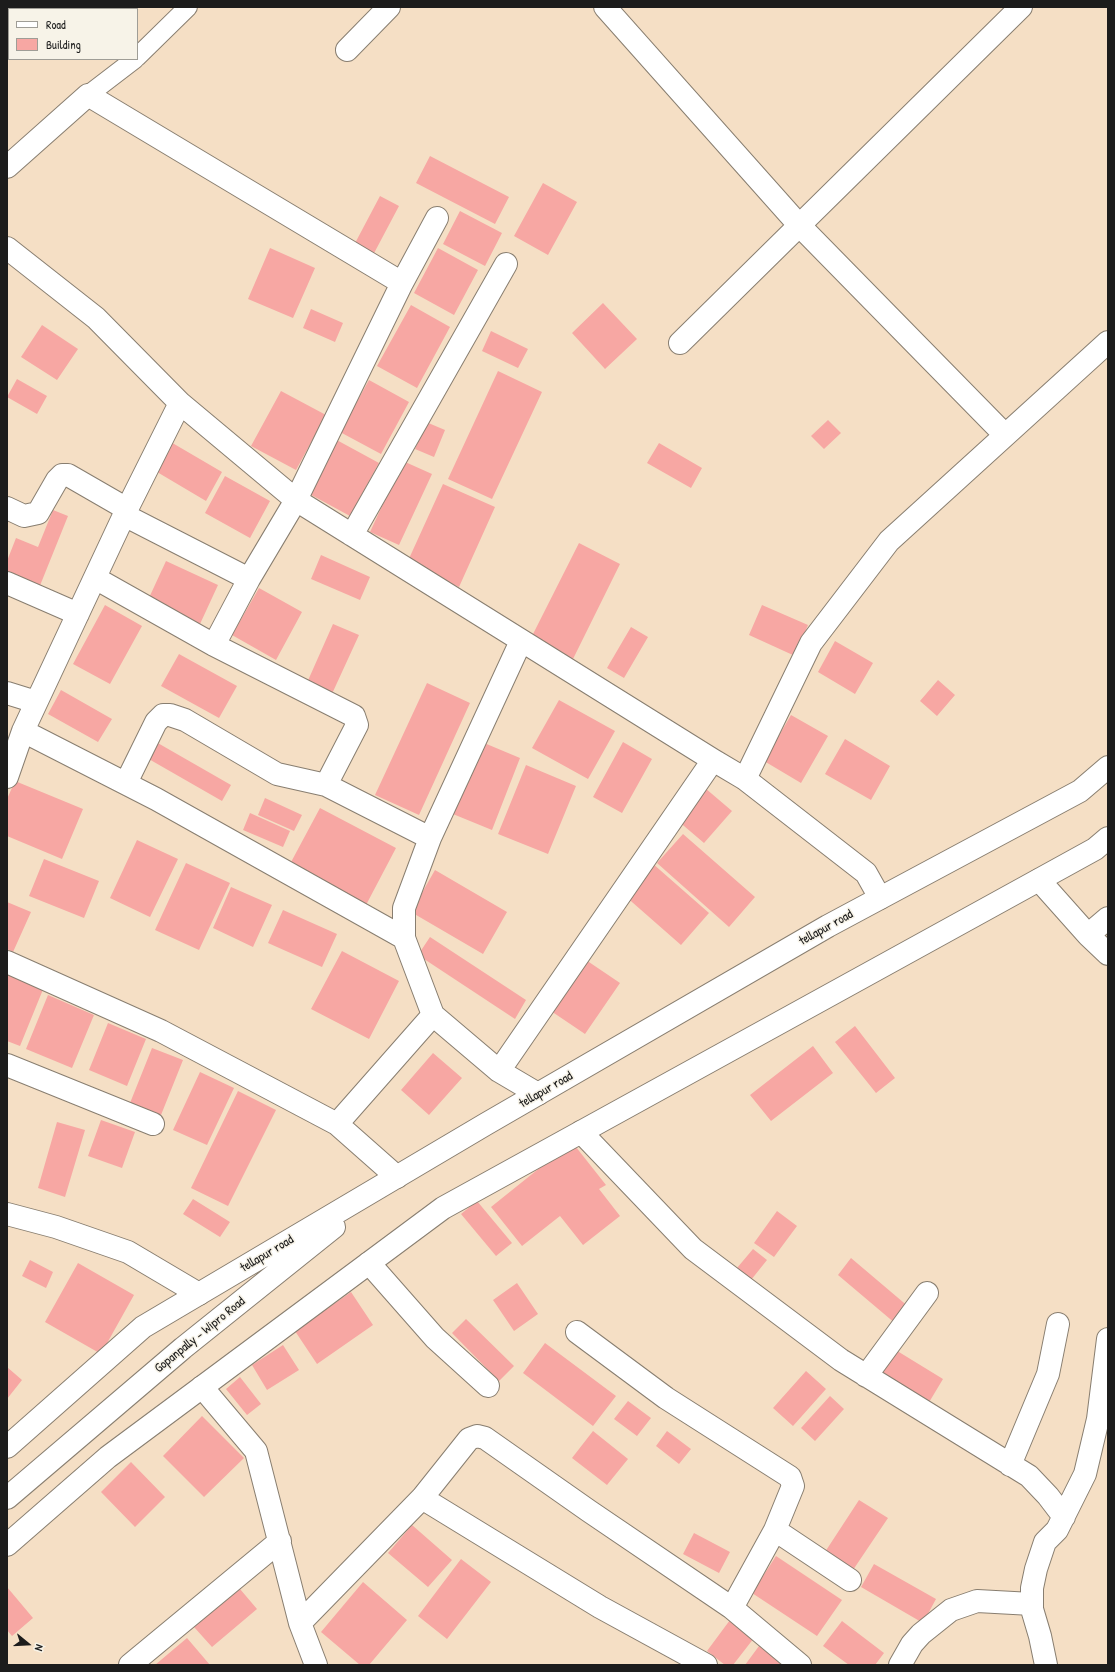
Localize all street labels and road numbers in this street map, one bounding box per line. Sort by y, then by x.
street label: tellapur road [796,907,856,949]
street label: tellapur road [516,1068,576,1112]
street label: tellapur road [237,1232,297,1276]
street label: Gopanpally - Wipro Road [152,1294,248,1376]

